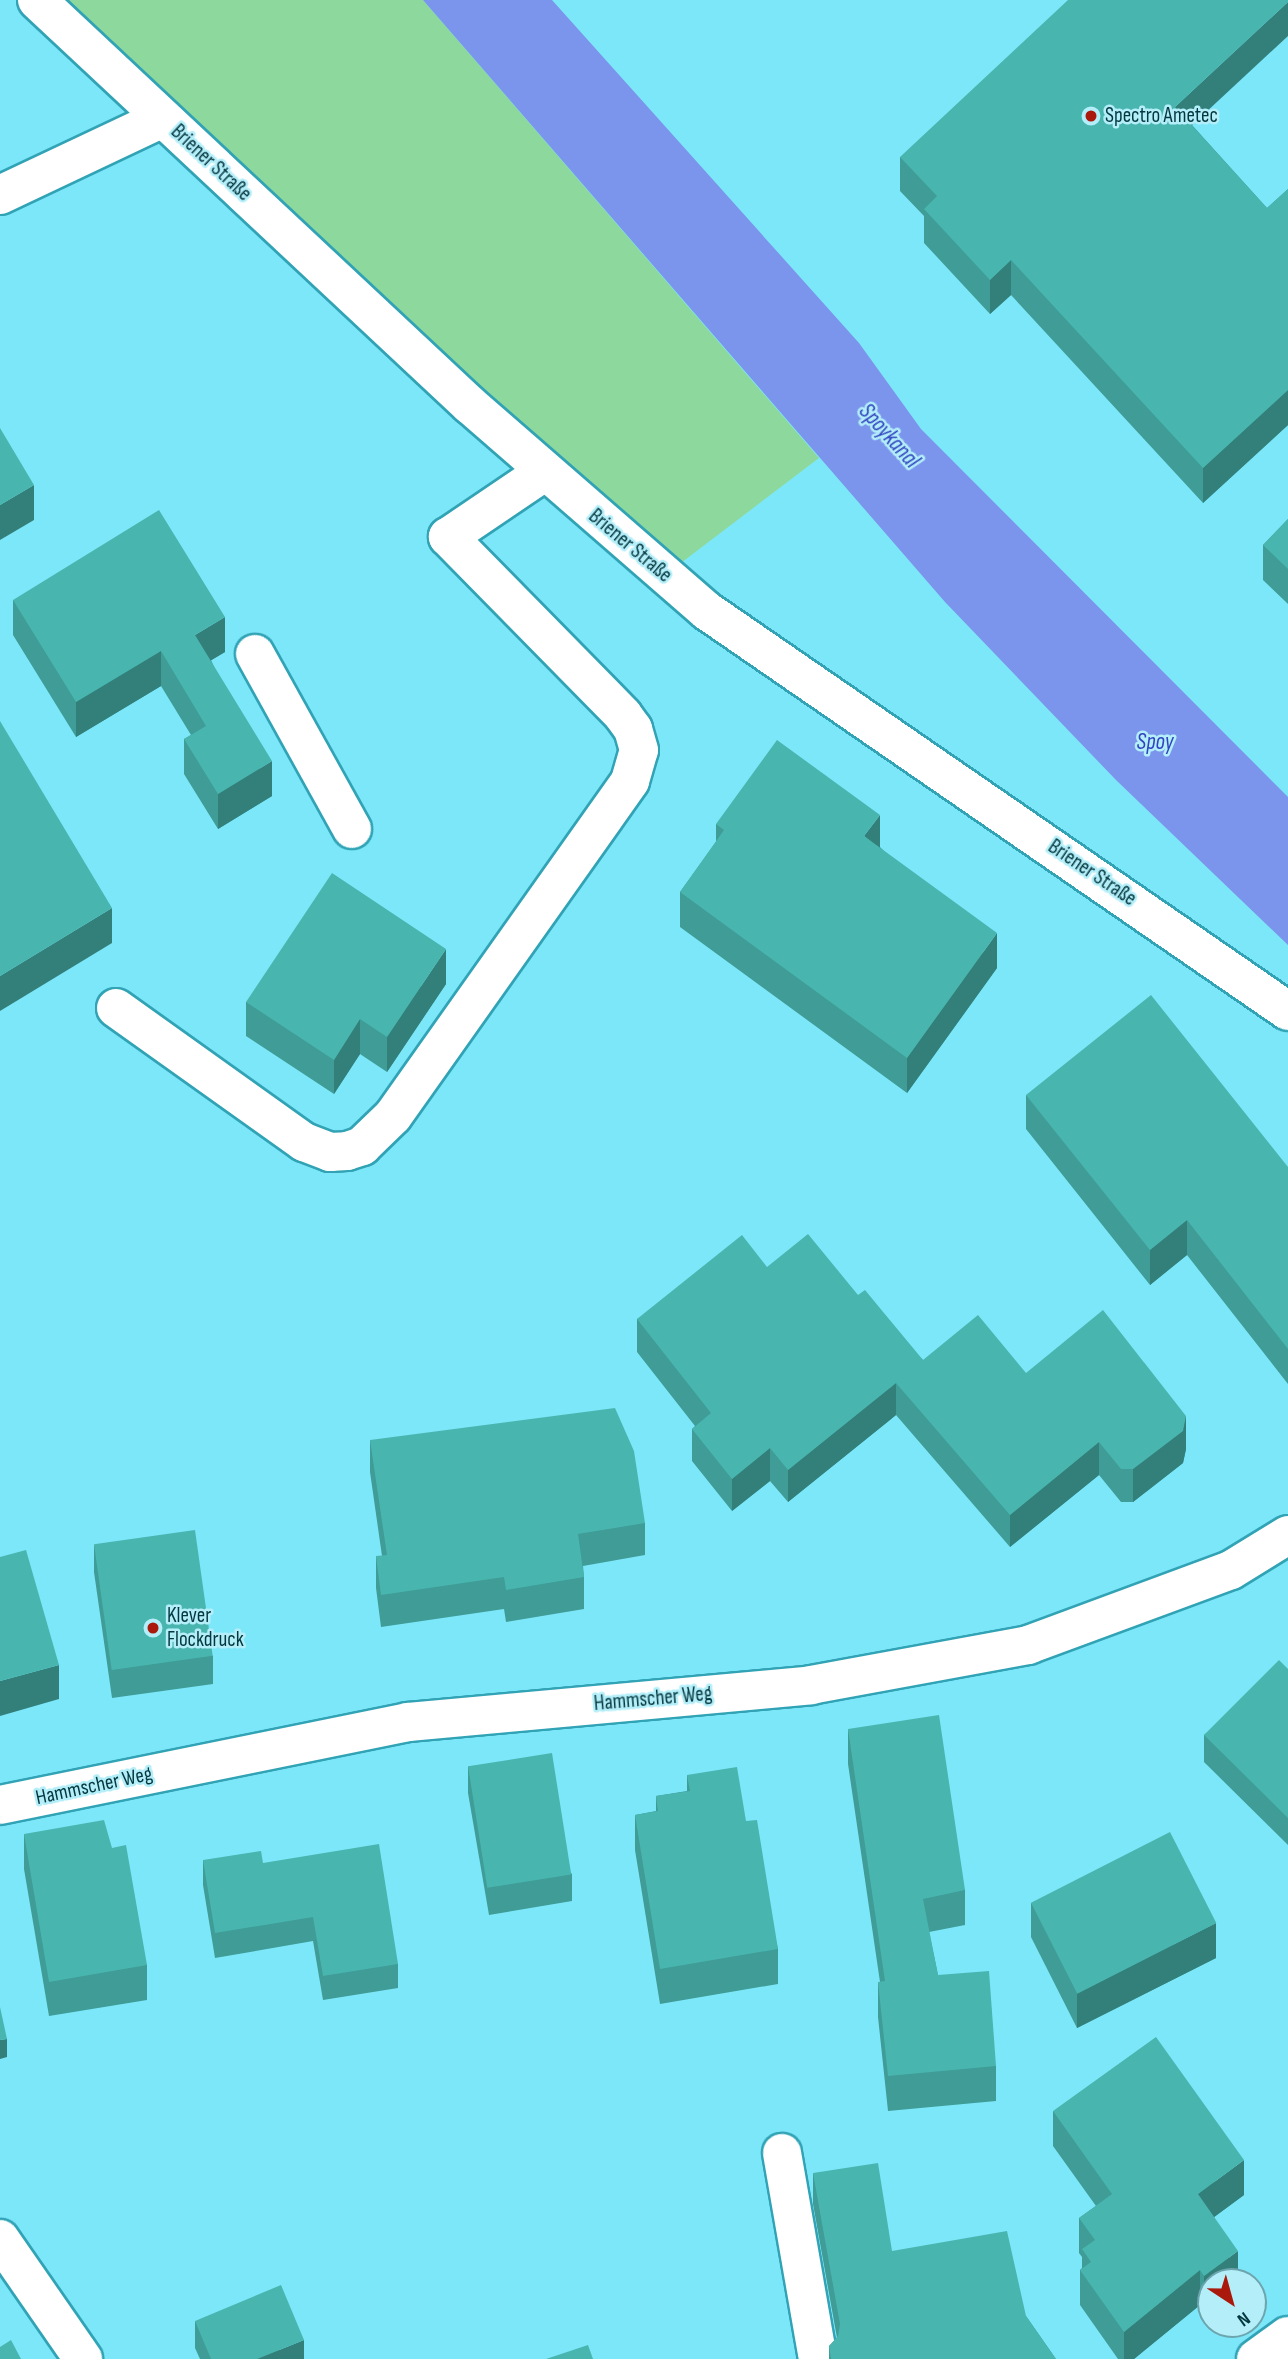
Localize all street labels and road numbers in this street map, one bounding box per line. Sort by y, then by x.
street label: Briener Straße [165,119,257,207]
street label: Briener Straße [583,504,677,588]
street label: Briener Straße [1043,834,1141,912]
street label: Hammscher Weg [593,1681,713,1717]
street label: Hammscher Weg [33,1761,155,1811]

